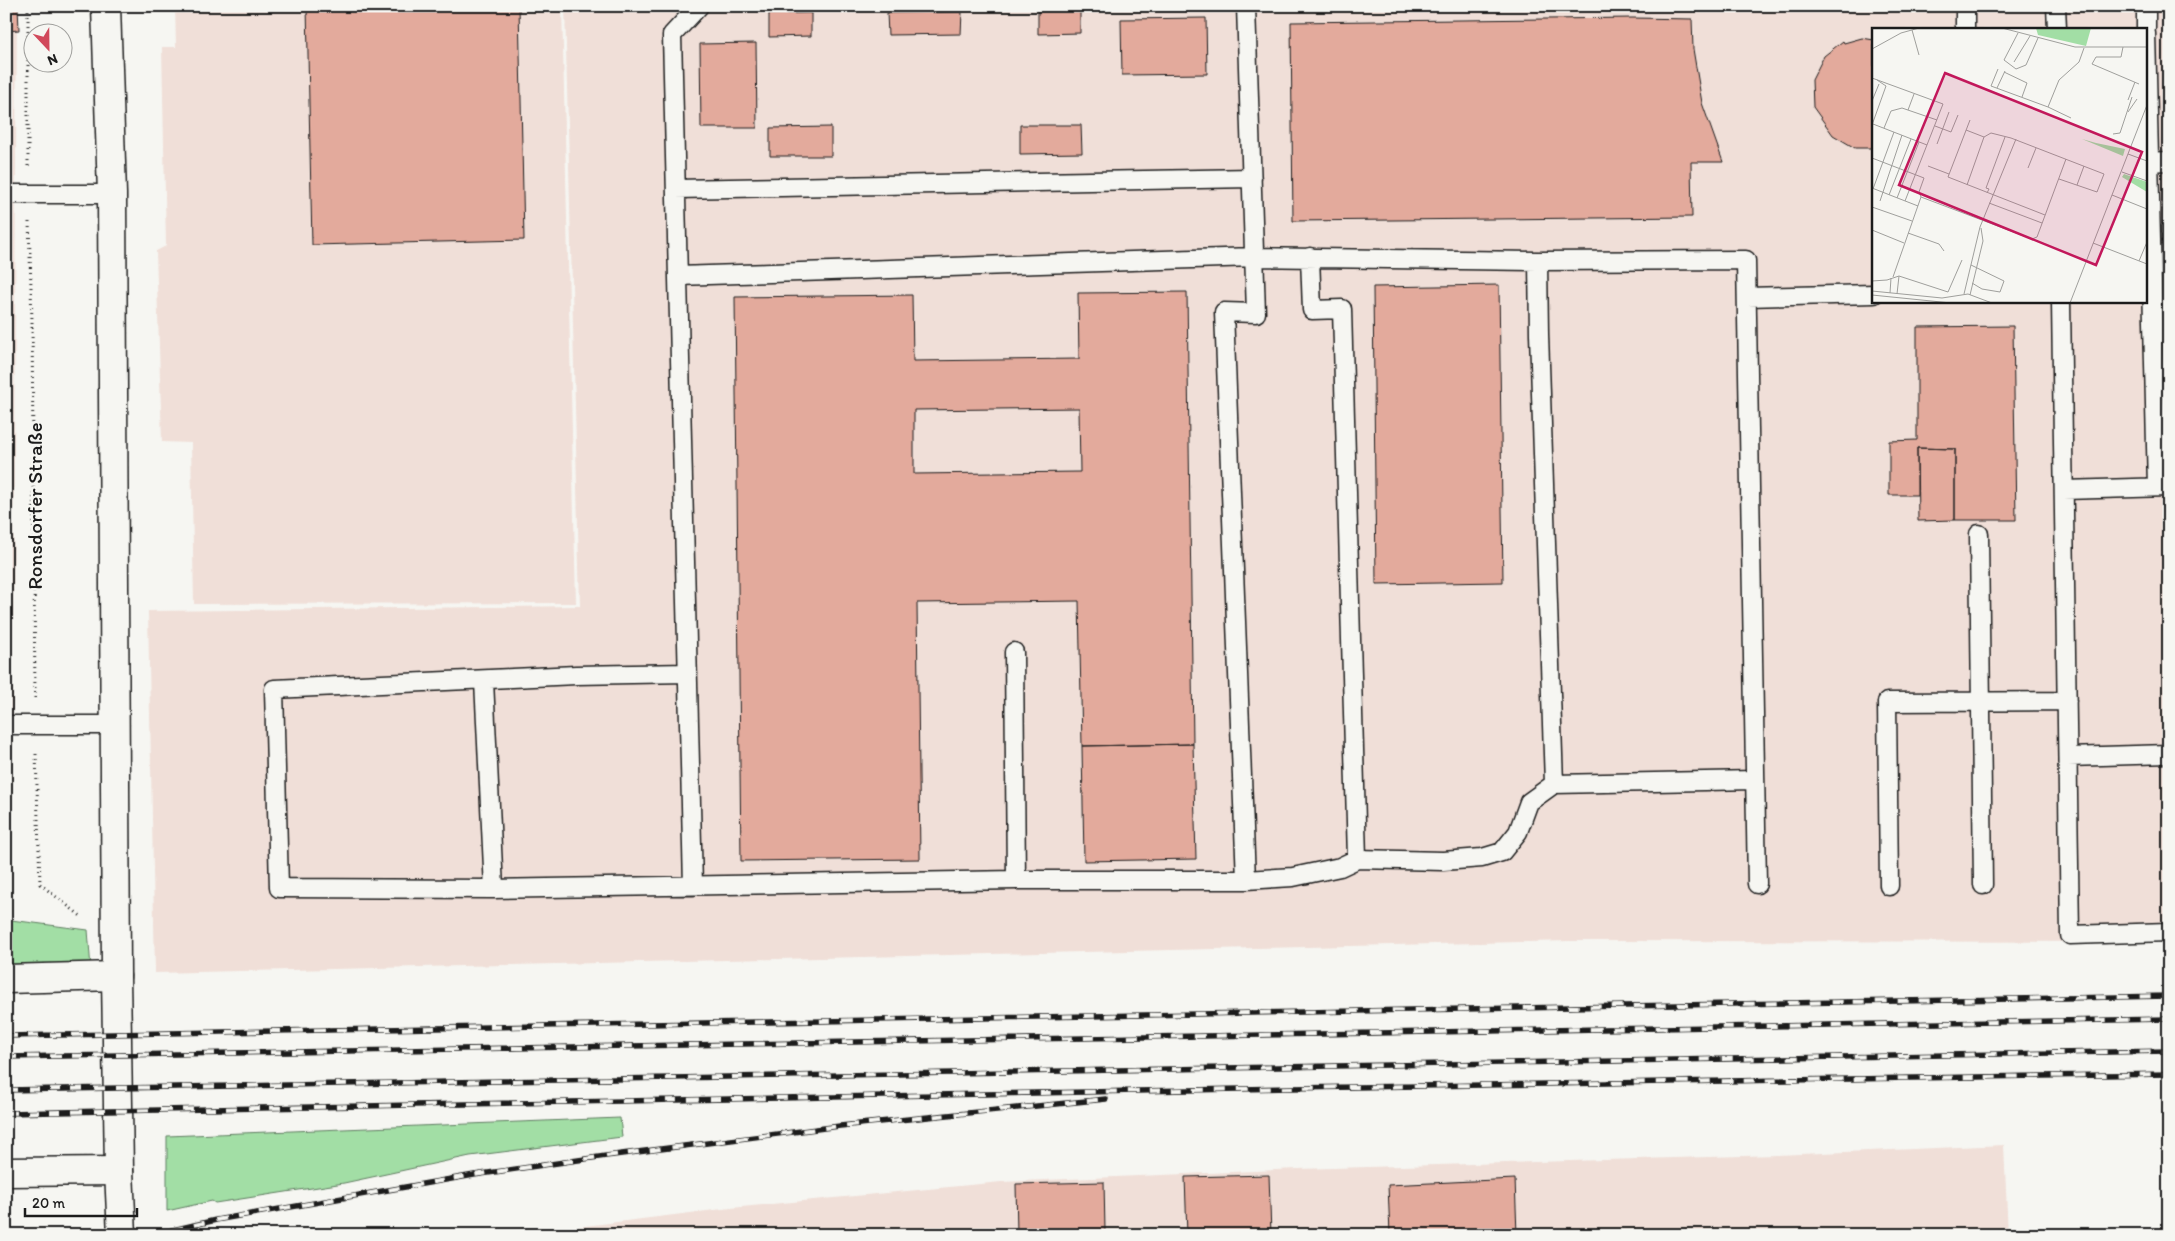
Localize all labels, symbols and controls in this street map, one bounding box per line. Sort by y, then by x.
north arrow [22,22,72,72]
inset map [1872,28,2148,302]
text: N [45,50,60,69]
street label: Ronsdorfer Straße [22,422,47,590]
scale bar [25,1186,138,1218]
text: 20 m [32,1194,66,1212]

